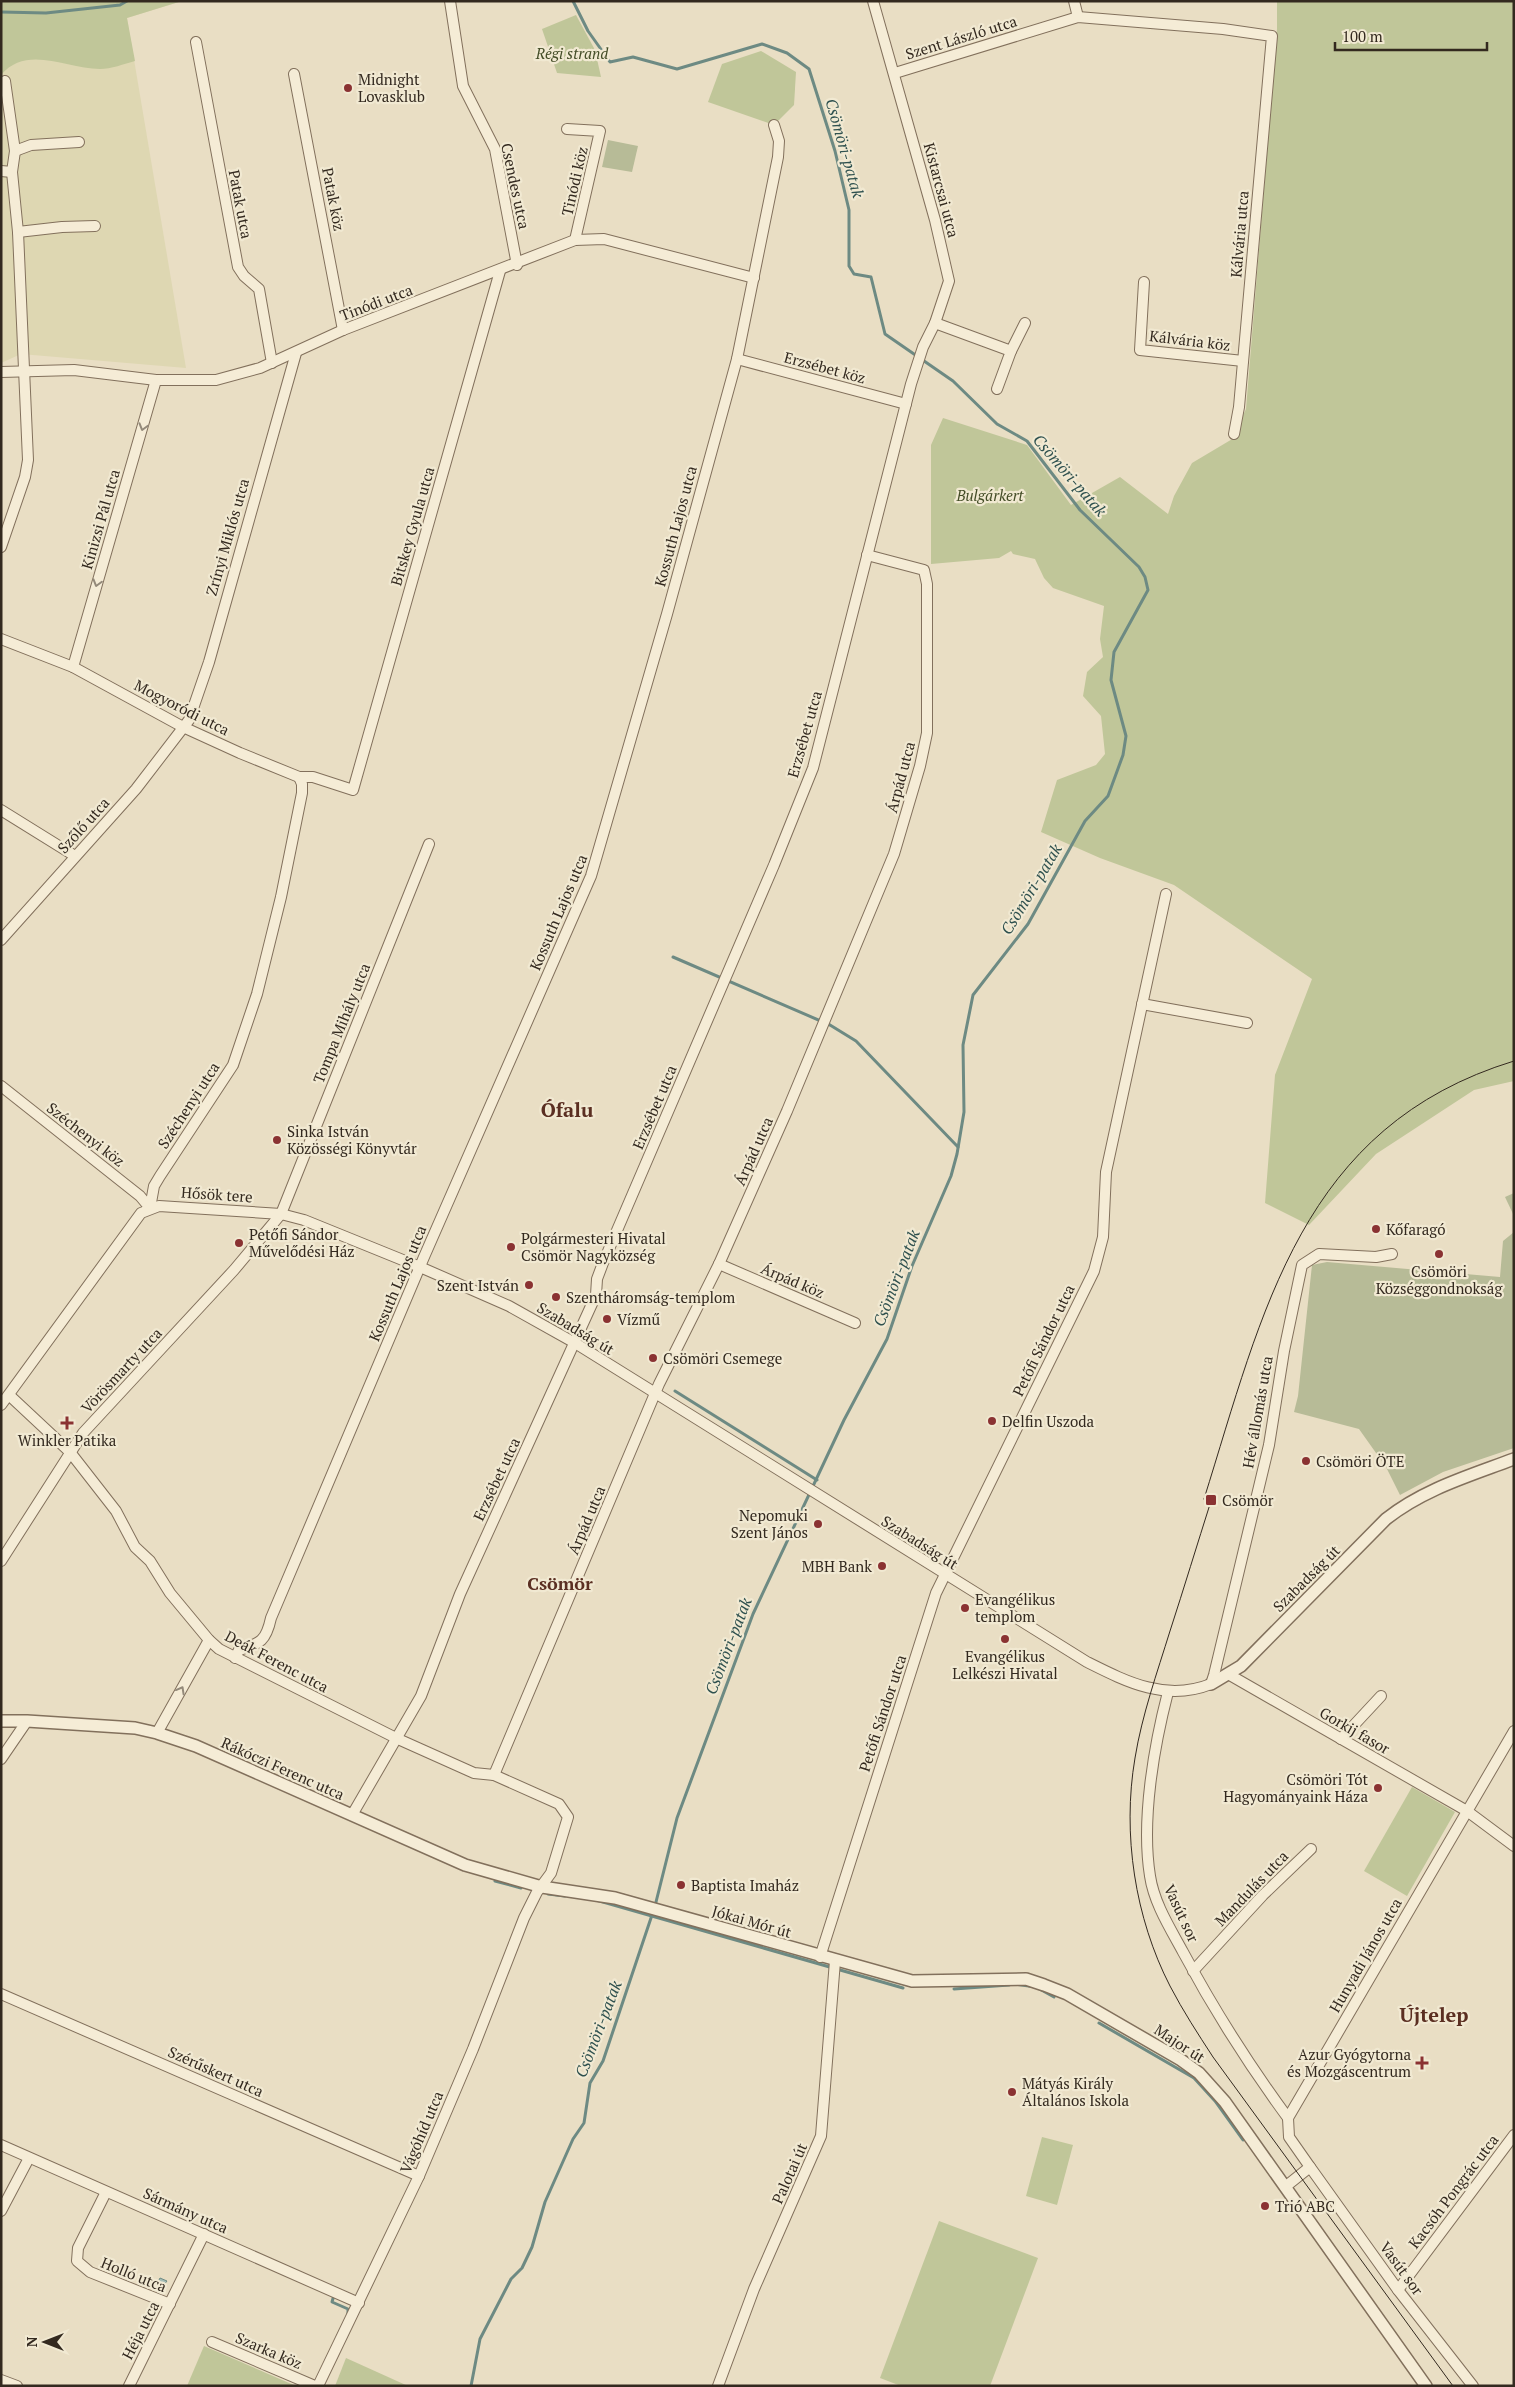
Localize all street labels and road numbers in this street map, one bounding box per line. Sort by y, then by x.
street label: Szent László utca [903,10,1020,63]
street label: Kistarcsai utca [920,140,964,240]
street label: Csendes utca [497,141,535,231]
street label: Tinódi köz [556,144,592,218]
street label: Patak köz [318,166,350,232]
street label: Patak utca [225,168,258,241]
street label: Kálvária utca [1225,189,1253,278]
street label: Tinódi utca [337,279,416,325]
street label: Kálvária köz [1148,325,1232,355]
street label: Erzsébet köz [782,347,868,387]
street label: Kossuth Lajos utca [649,463,701,589]
street label: Bitskey Gyula utca [385,464,439,588]
street label: Kinizsi Pál utca [76,466,124,571]
street label: Zrínyi Miklós utca [201,476,253,598]
street label: Mogyoródi utca [131,674,233,740]
street label: Erzsébet utca [782,688,826,780]
street label: Árpád utca [881,739,919,815]
street label: Szőlő utca [53,792,114,857]
street label: Kossuth Lajos utca [525,851,592,973]
street label: Tompa Mihály utca [308,960,374,1086]
street label: Széchenyi utca [153,1057,224,1152]
street label: Erzsébet utca [627,1062,681,1152]
street label: Széchenyi köz [43,1097,129,1171]
street label: Árpád utca [729,1113,777,1188]
street label: Hősök tere [180,1182,254,1206]
street label: Kossuth Lajos utca [364,1222,431,1344]
street label: Árpád köz [758,1258,828,1302]
street label: Petőfi Sándor utca [1007,1280,1079,1399]
street label: Szabadság út [534,1297,619,1359]
street label: Vörösmarty utca [76,1323,166,1417]
street label: Hév állomás utca [1237,1354,1277,1470]
street label: Erzsébet utca [468,1434,524,1524]
street label: Árpád utca [563,1482,610,1557]
street label: Szabadság út [878,1511,962,1574]
street label: Szabadság út [1268,1540,1344,1616]
street label: Deák Ferenc utca [222,1625,333,1697]
street label: Petőfi Sándor utca [854,1652,910,1774]
street label: Gorkij fasor [1316,1702,1394,1758]
street label: Rákóczi Ferenc utca [218,1732,348,1804]
street label: Mandulás utca [1210,1846,1292,1930]
street label: Vasút sor [1160,1881,1204,1945]
street label: Hunyadi János utca [1324,1894,1406,2016]
street label: Jókai Mór út [710,1900,794,1942]
street label: Major út [1151,2019,1210,2067]
street label: Szérűskert utca [165,2041,267,2101]
street label: Vágóhíd utca [395,2087,447,2176]
street label: Kacsóh Pongrác utca [1404,2130,1503,2252]
street label: Palotai út [767,2139,811,2207]
street label: Sármány utca [140,2182,232,2238]
street label: Vasút sor [1376,2237,1428,2299]
street label: Holló utca [98,2252,170,2296]
street label: Héja utca [117,2297,163,2362]
street label: Szarka köz [233,2327,305,2373]

